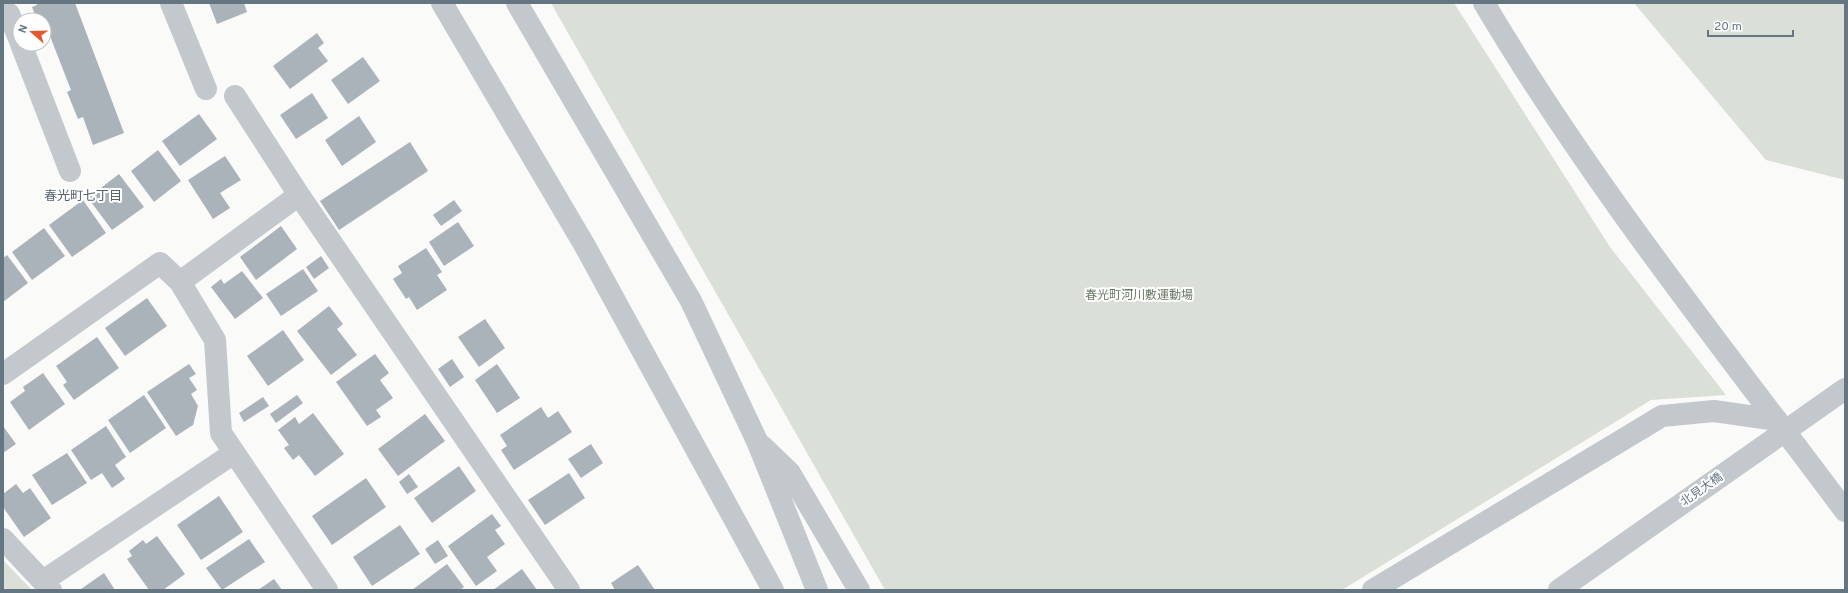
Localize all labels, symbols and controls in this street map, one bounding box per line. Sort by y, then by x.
north arrow [12,12,52,52]
scale bar [1708,12,1793,38]
text: 20 m [1714,19,1742,35]
text: N [16,23,31,35]
district label: 春光町七丁目 [44,189,122,205]
park label: 春光町河川敷運動場 [1085,288,1193,304]
street label: 北見大橋 [1678,470,1726,510]

